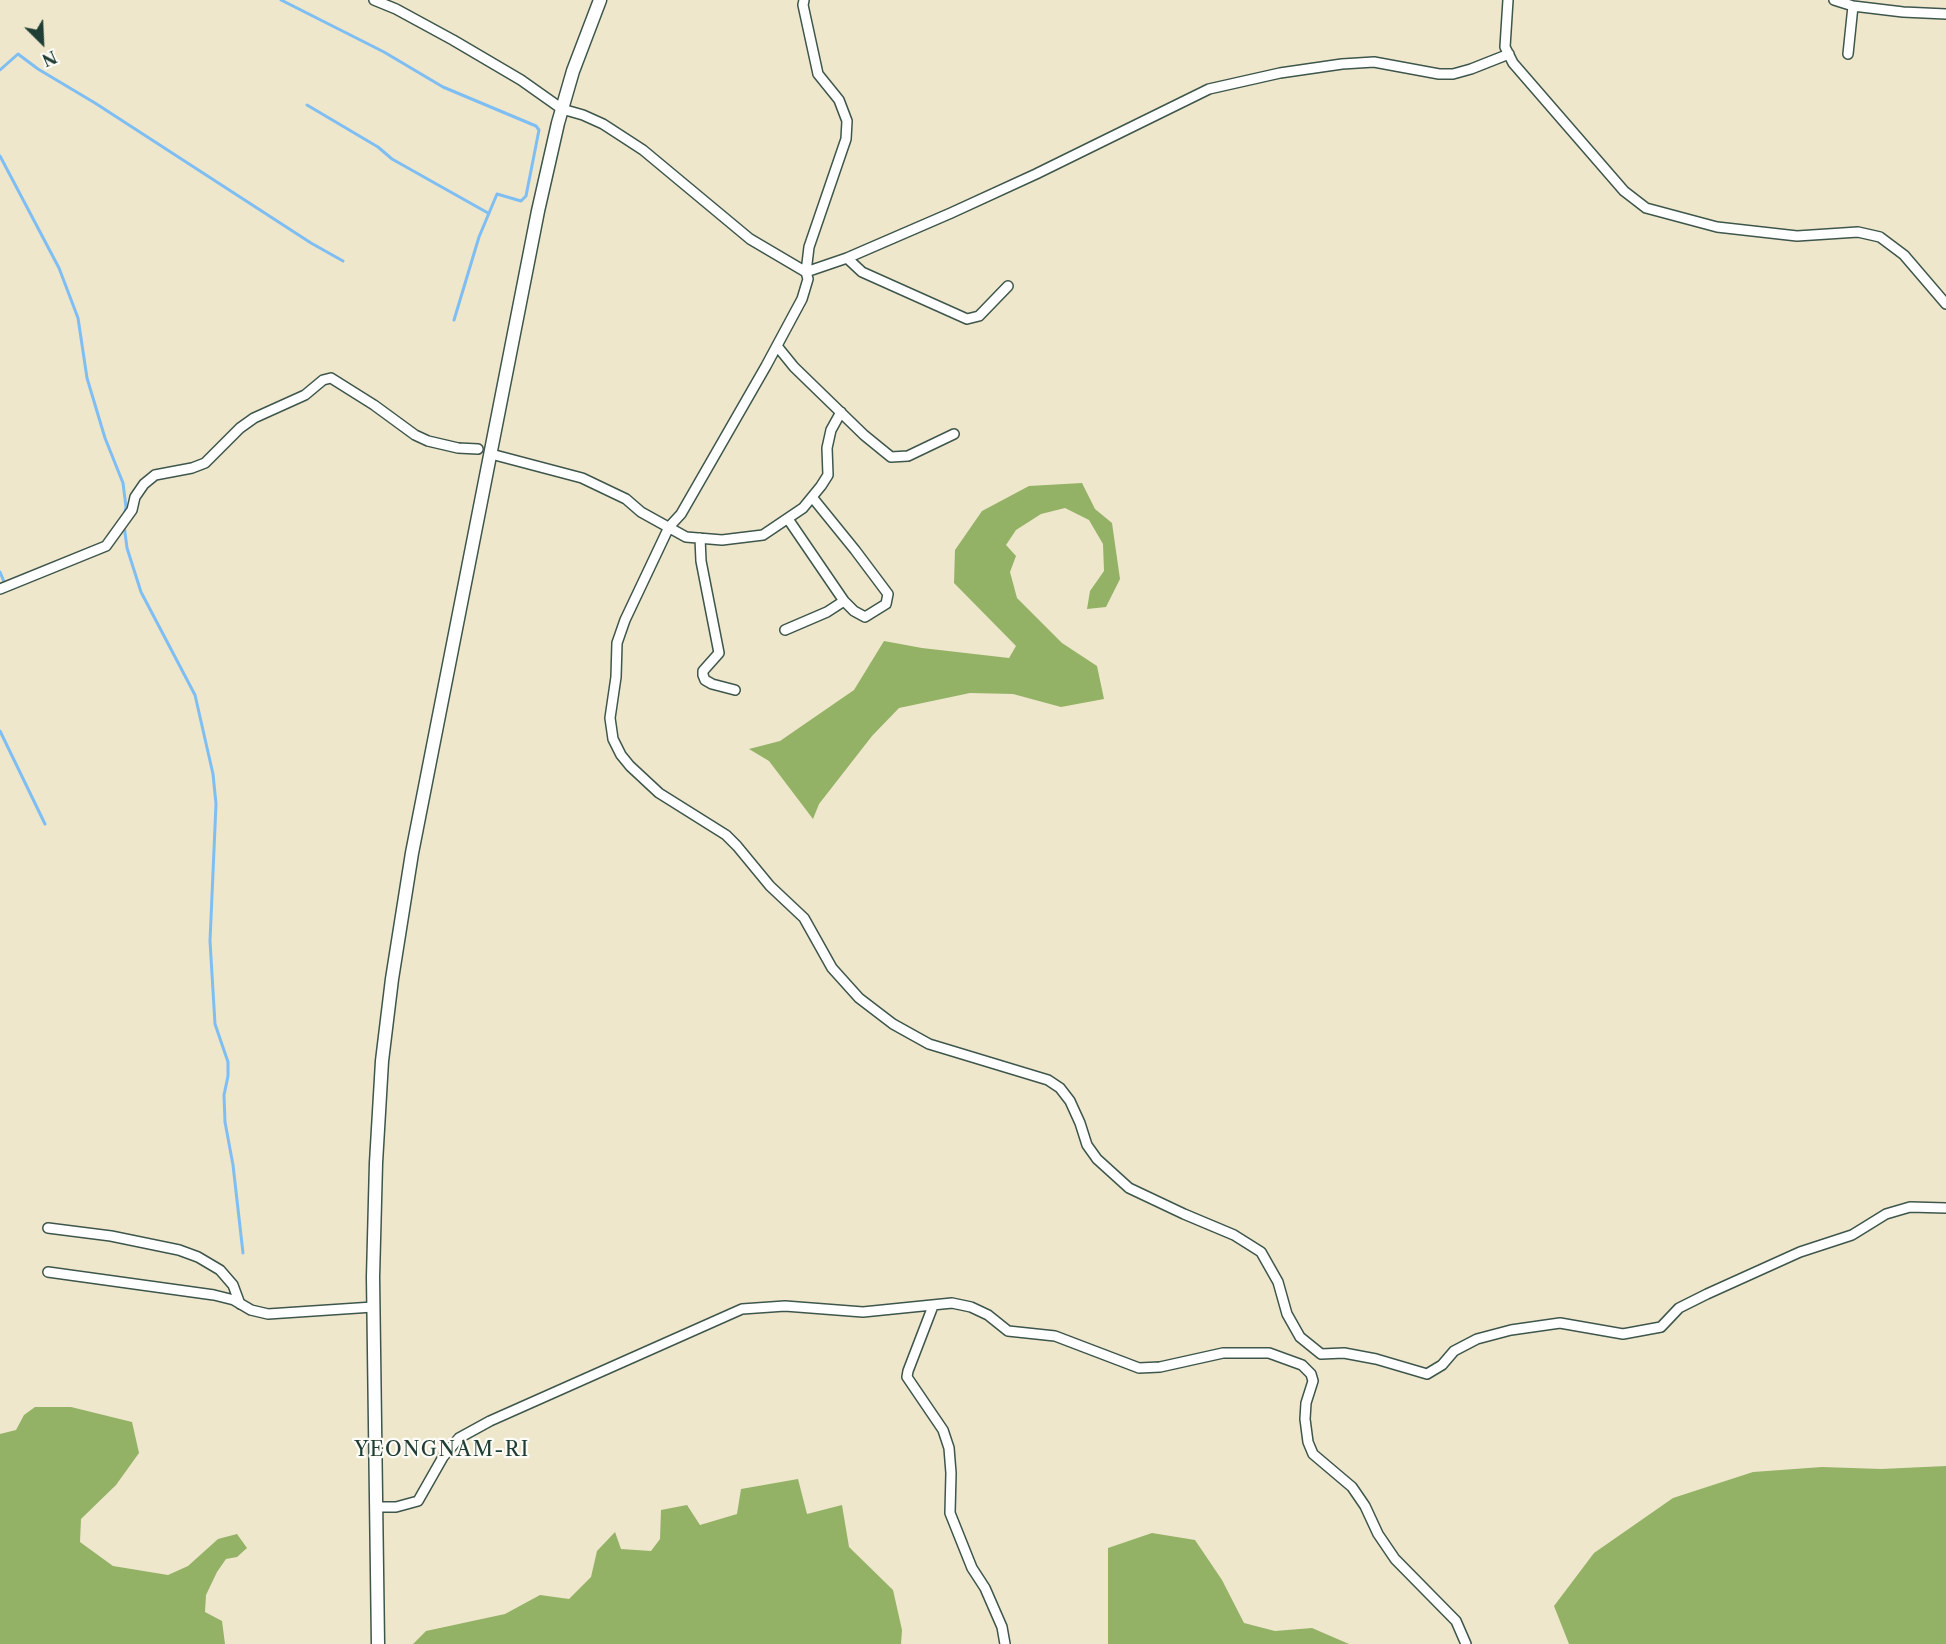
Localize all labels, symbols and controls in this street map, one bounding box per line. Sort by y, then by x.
north arrow [12,12,72,72]
text: N [39,46,60,70]
district label: YEONGNAM-RI [354,1438,530,1462]

